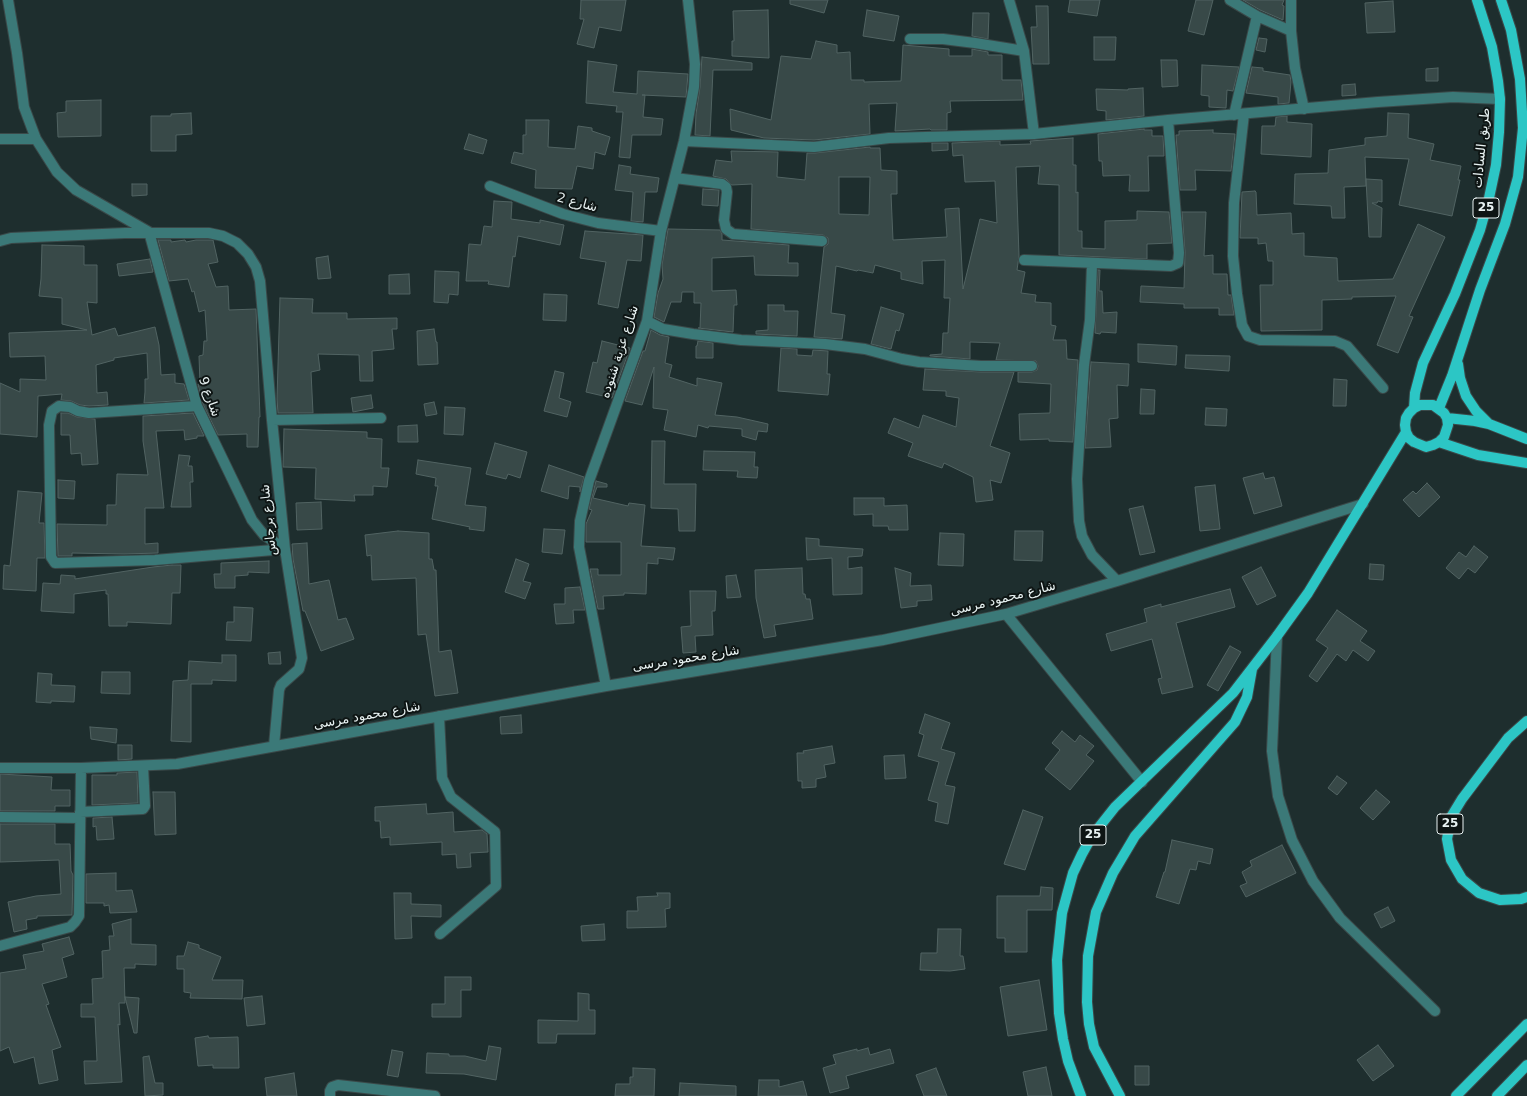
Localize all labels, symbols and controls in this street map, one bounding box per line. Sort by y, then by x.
street label: طريق السادات [1470,107,1494,189]
street label: شارع 2 [555,190,599,216]
road number: 25 [1473,198,1499,218]
street label: شارع عزبة شنوده [598,304,642,400]
street label: شارع 9 [195,375,223,419]
street label: شارع برجاس [257,484,281,556]
street label: شارع محمود مرسى [949,578,1057,620]
street label: شارع محمود مرسى [631,643,741,675]
street label: شارع محمود مرسى [312,699,422,733]
road number: 25 [1437,814,1463,834]
road number: 25 [1080,825,1106,845]

